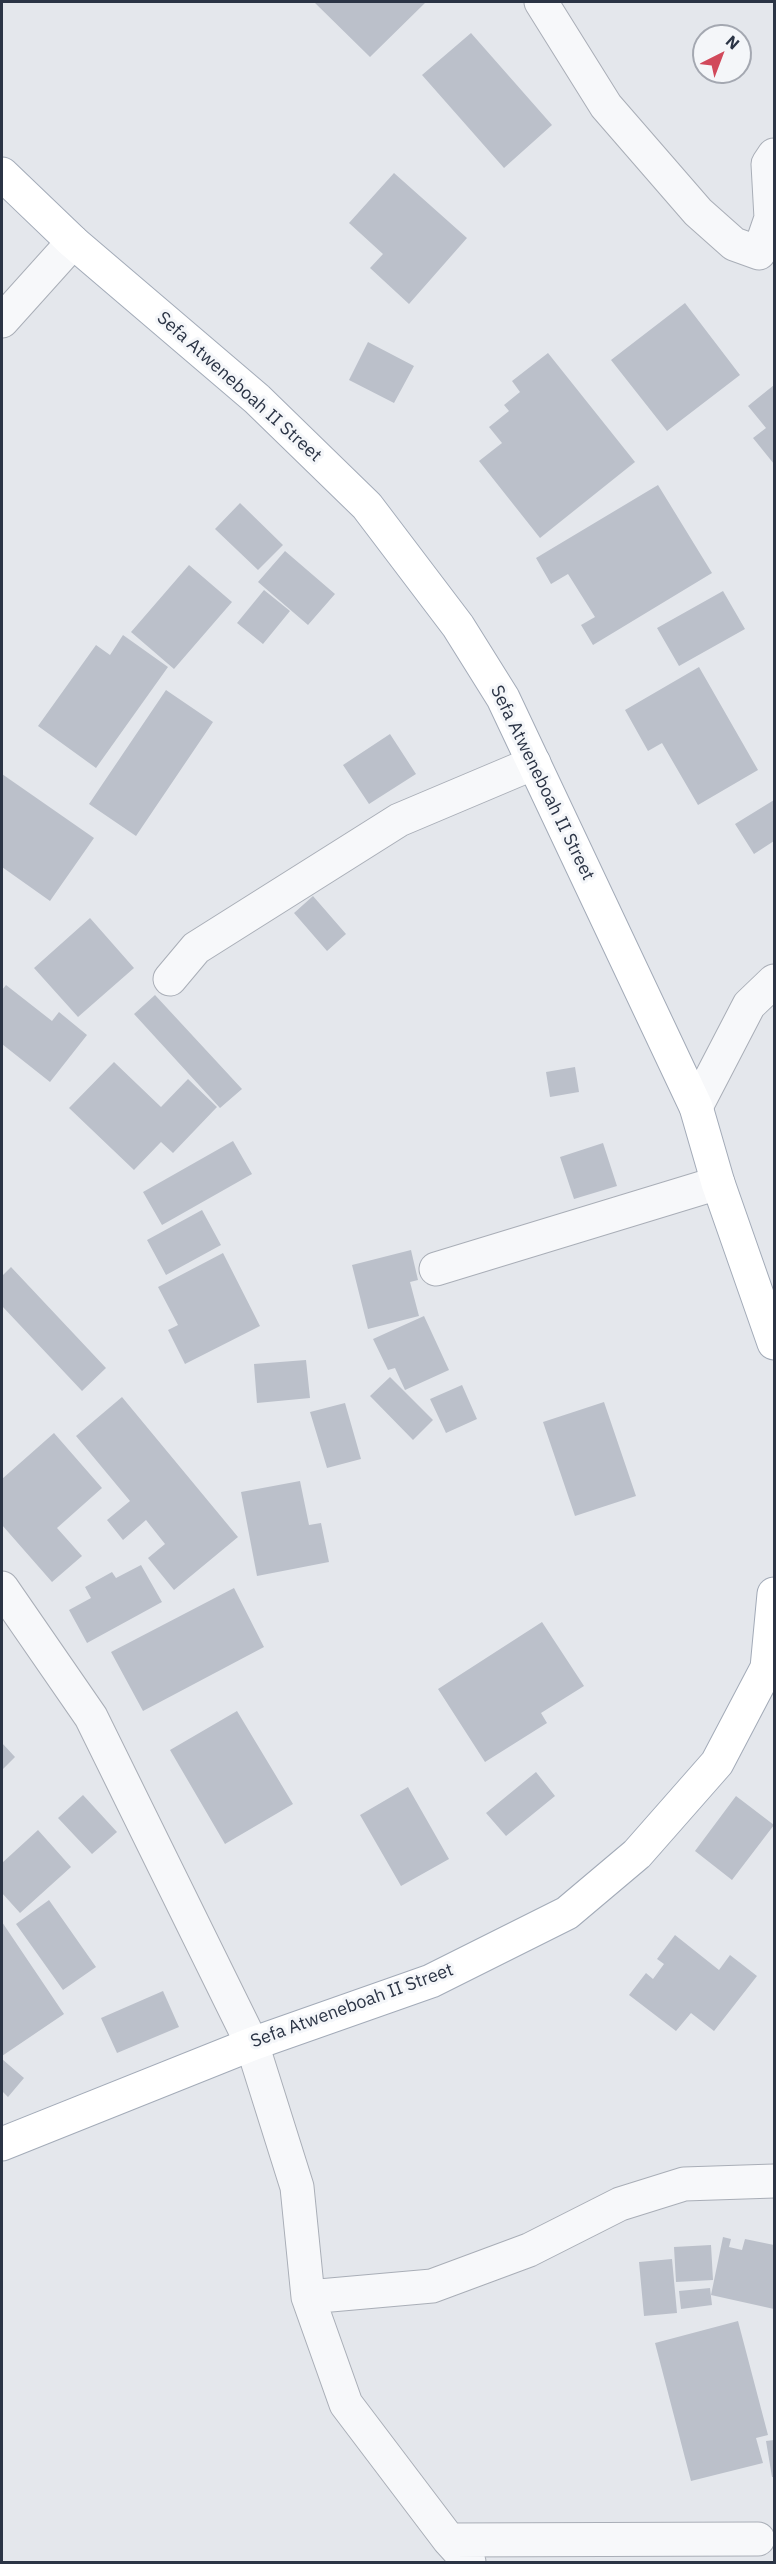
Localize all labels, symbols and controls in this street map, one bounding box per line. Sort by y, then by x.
north arrow [692,24,752,84]
text: N [722,31,744,53]
street label: Sefa Atweneboah II Street [152,307,326,467]
street label: Sefa Atweneboah II Street [485,682,599,884]
street label: Sefa Atweneboah II Street [248,1959,456,2053]

